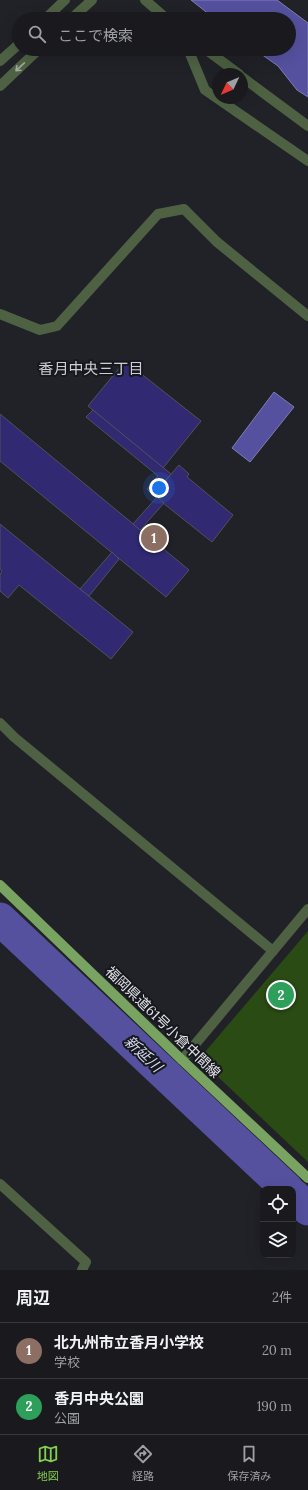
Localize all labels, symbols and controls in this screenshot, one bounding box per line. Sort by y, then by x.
search box [12,12,296,56]
icon: search [26,23,48,45]
text: ここで検索 [58,26,133,45]
one-way arrow [15,63,25,72]
north arrow [212,68,248,104]
district label: 香月中央三丁目 [38,359,144,378]
your location [149,478,169,498]
pin: 1 [141,523,167,553]
street label: 福岡県道61号小倉中間線 [102,962,224,1082]
pin: 2 [268,980,294,1010]
water label: 新延川 [120,1031,168,1077]
map controls [260,1186,296,1258]
button: locate [260,1186,296,1222]
button: layers [260,1222,296,1258]
text: 周辺 [16,1287,50,1309]
text: 2件 [272,1289,292,1306]
text: 北九州市立香月小学校 [54,1333,204,1352]
text: 1 [26,1342,32,1359]
text: 20 m [262,1342,292,1359]
text: 学校 [54,1354,80,1371]
text: 香月中央公園 [54,1389,144,1408]
text: 2 [26,1398,32,1415]
text: 190 m [257,1398,292,1415]
text: 公園 [54,1410,80,1427]
tab: 地図 [37,1443,59,1483]
tab: 経路 [132,1443,154,1483]
tab: 保存済み [227,1443,271,1483]

